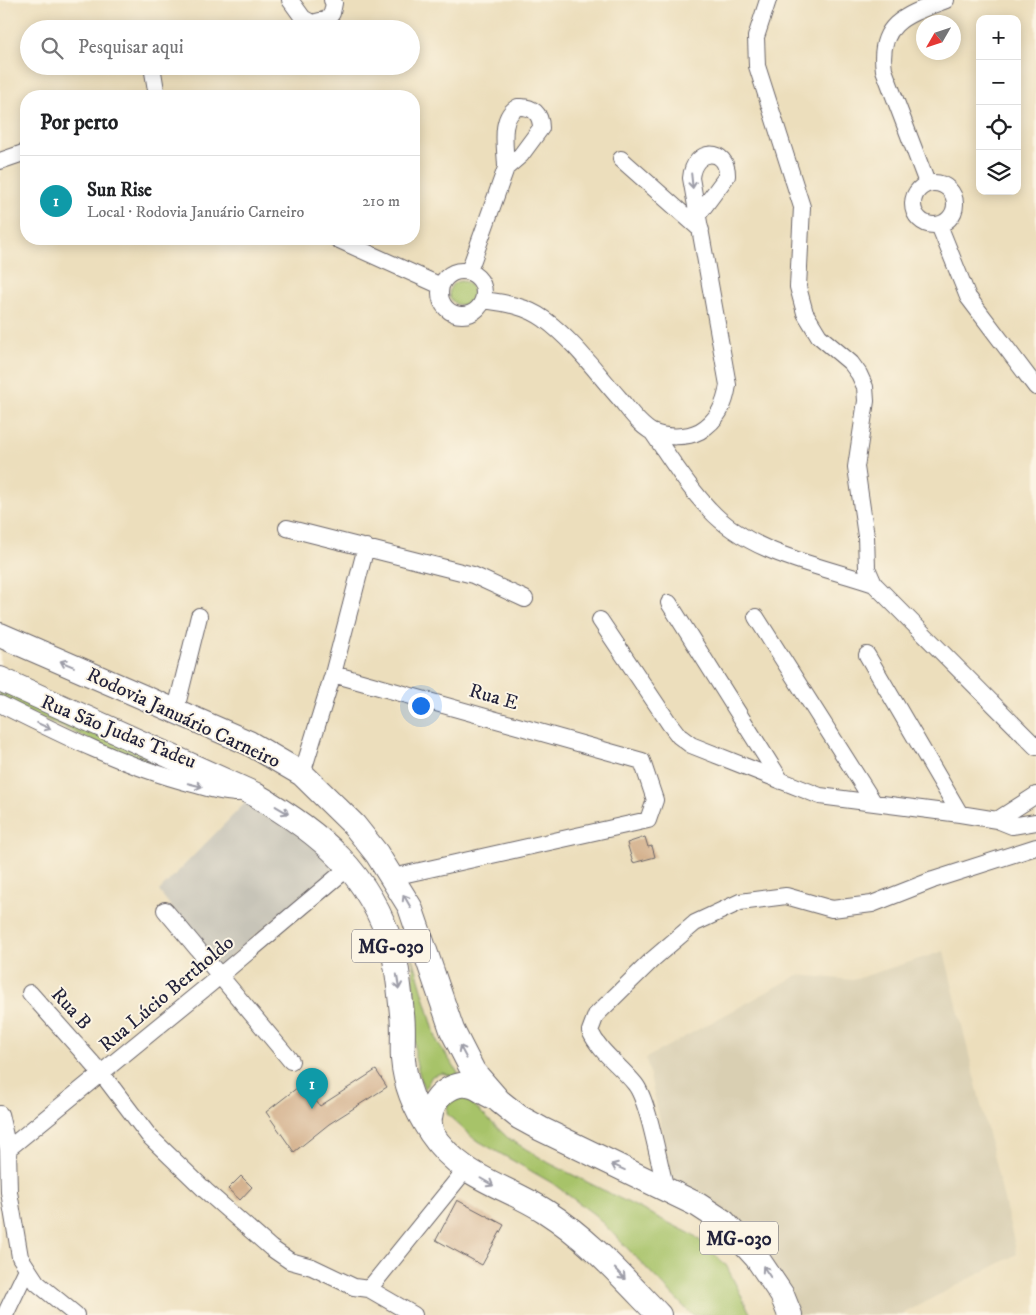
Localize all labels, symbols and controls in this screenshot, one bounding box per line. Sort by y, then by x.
north arrow [916,15,961,60]
map controls [976,15,1021,195]
button: + [976,15,1021,60]
search box [20,20,420,75]
icon: search [38,34,66,62]
text: Pesquisar aqui [78,36,184,59]
button: − [976,60,1021,105]
button: locate [976,105,1021,150]
text: Por perto [40,110,118,136]
button: layers [976,150,1021,195]
one-way arrow [687,173,697,189]
text: Sun Rise [87,179,152,202]
text: 1 [53,191,59,211]
text: 210 m [362,191,400,211]
text: Local · Rodovia Januário Carneiro [87,202,304,222]
one-way arrow [60,658,75,668]
street label: Rodovia Januário Carneiro [83,662,284,774]
street label: Rua E [466,679,521,716]
street label: Rua São Judas Tadeu [37,690,200,775]
your location [408,693,434,719]
one-way arrow [36,721,51,731]
one-way arrow [186,781,202,790]
one-way arrow [274,806,288,816]
one-way arrow [401,894,411,908]
road number: MG-030 [352,929,430,962]
street label: Rua Lúcio Bertholdo [95,931,239,1058]
one-way arrow [393,974,403,990]
street label: Rua B [45,983,96,1035]
one-way arrow [458,1045,468,1060]
pin: 1 [296,1068,328,1109]
one-way arrow [611,1162,626,1172]
one-way arrow [480,1177,494,1187]
road number: MG-030 [700,1222,778,1254]
one-way arrow [762,1266,772,1280]
one-way arrow [614,1267,626,1280]

